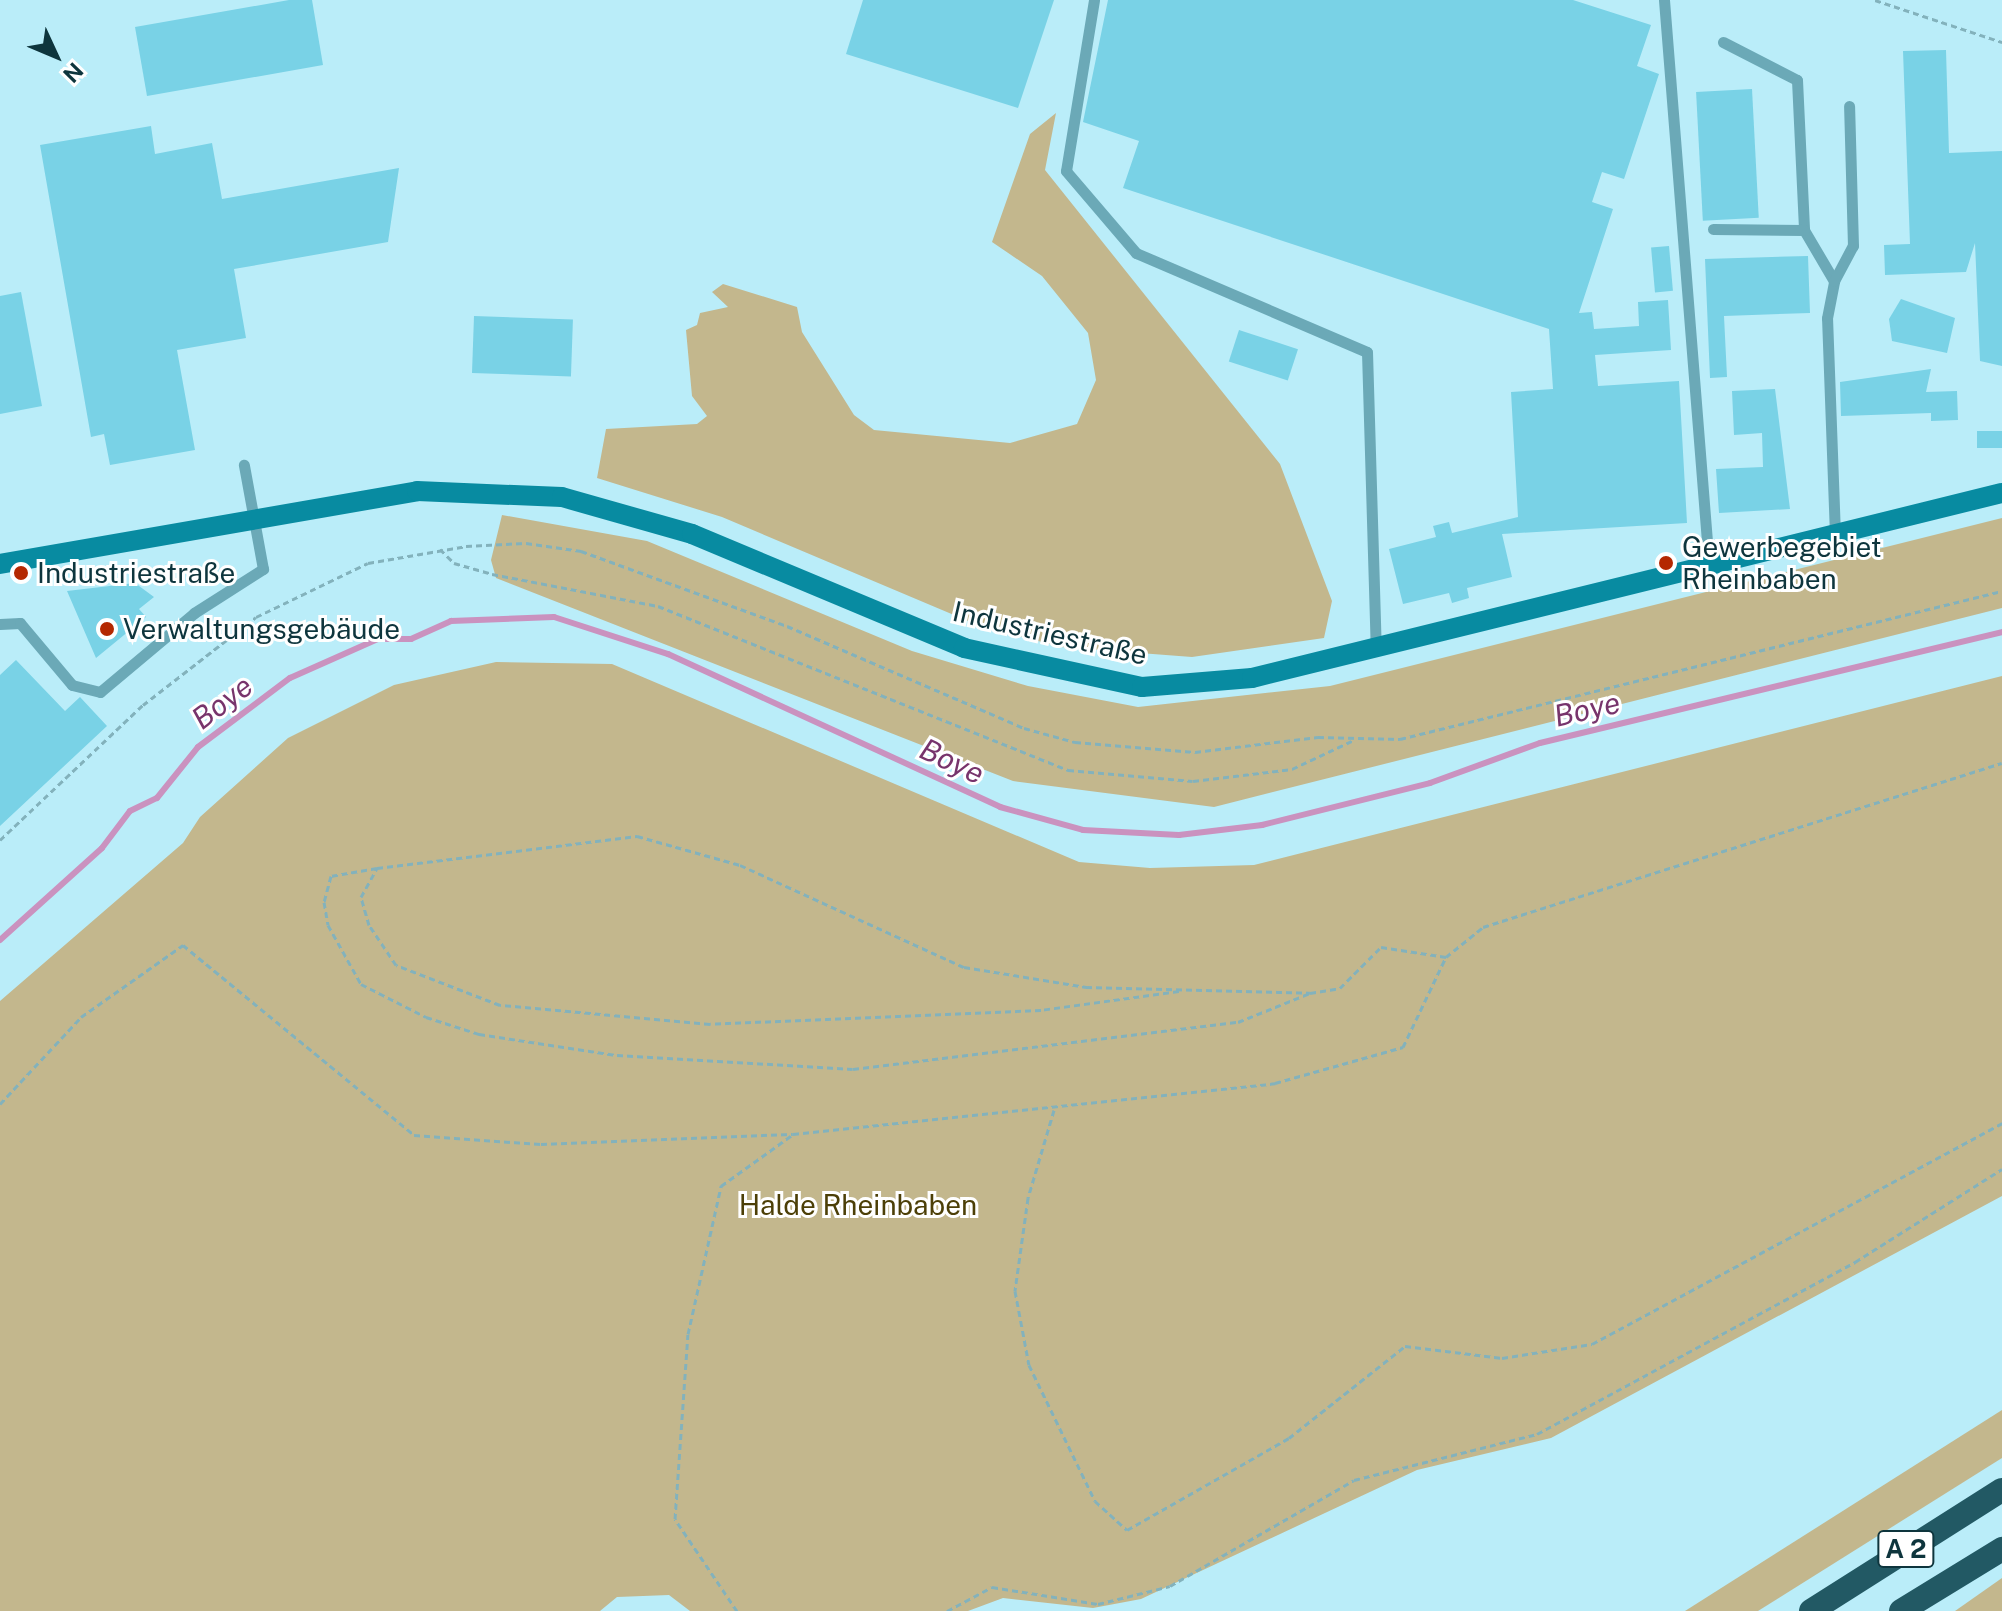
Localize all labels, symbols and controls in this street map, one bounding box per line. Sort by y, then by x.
north arrow [16,16,96,96]
text: N [58,57,89,88]
place label: Gewerbegebiet Rheinbaben [1682,530,1882,596]
marker: Gewerbegebiet Rheinbaben [1657,554,1675,572]
place label: Industriestraße [37,556,235,590]
marker: Industriestraße [12,564,30,582]
street label: Industriestraße [950,594,1150,672]
place label: Verwaltungsgebäude [123,612,400,646]
marker: Verwaltungsgebäude [98,620,116,638]
water label: Boye [184,668,260,736]
water label: Boye [1550,684,1624,734]
water label: Boye [914,731,990,791]
park label: Halde Rheinbaben [739,1188,977,1222]
road number: A 2 [1876,1527,1936,1571]

